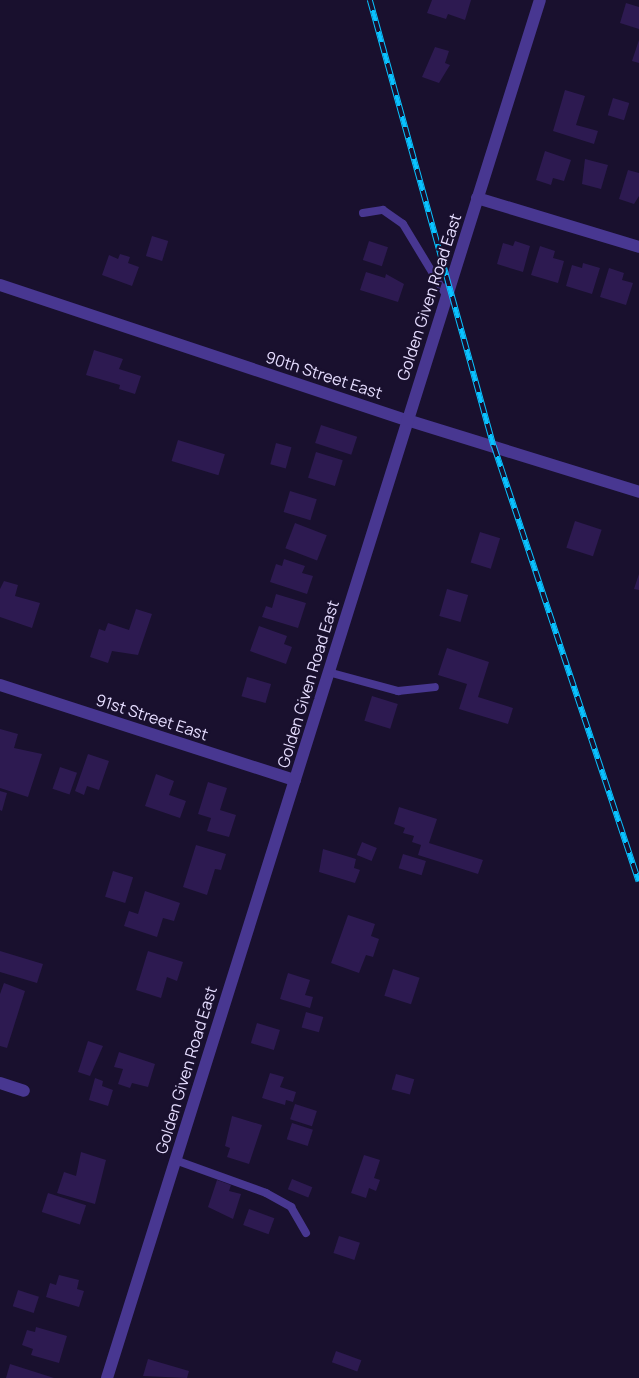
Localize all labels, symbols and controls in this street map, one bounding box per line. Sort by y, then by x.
street label: Golden Given Road East [393,211,465,383]
street label: 90th Street East [263,347,385,403]
street label: Golden Given Road East [273,598,343,770]
street label: 91st Street East [93,690,211,744]
street label: Golden Given Road East [151,984,221,1156]

